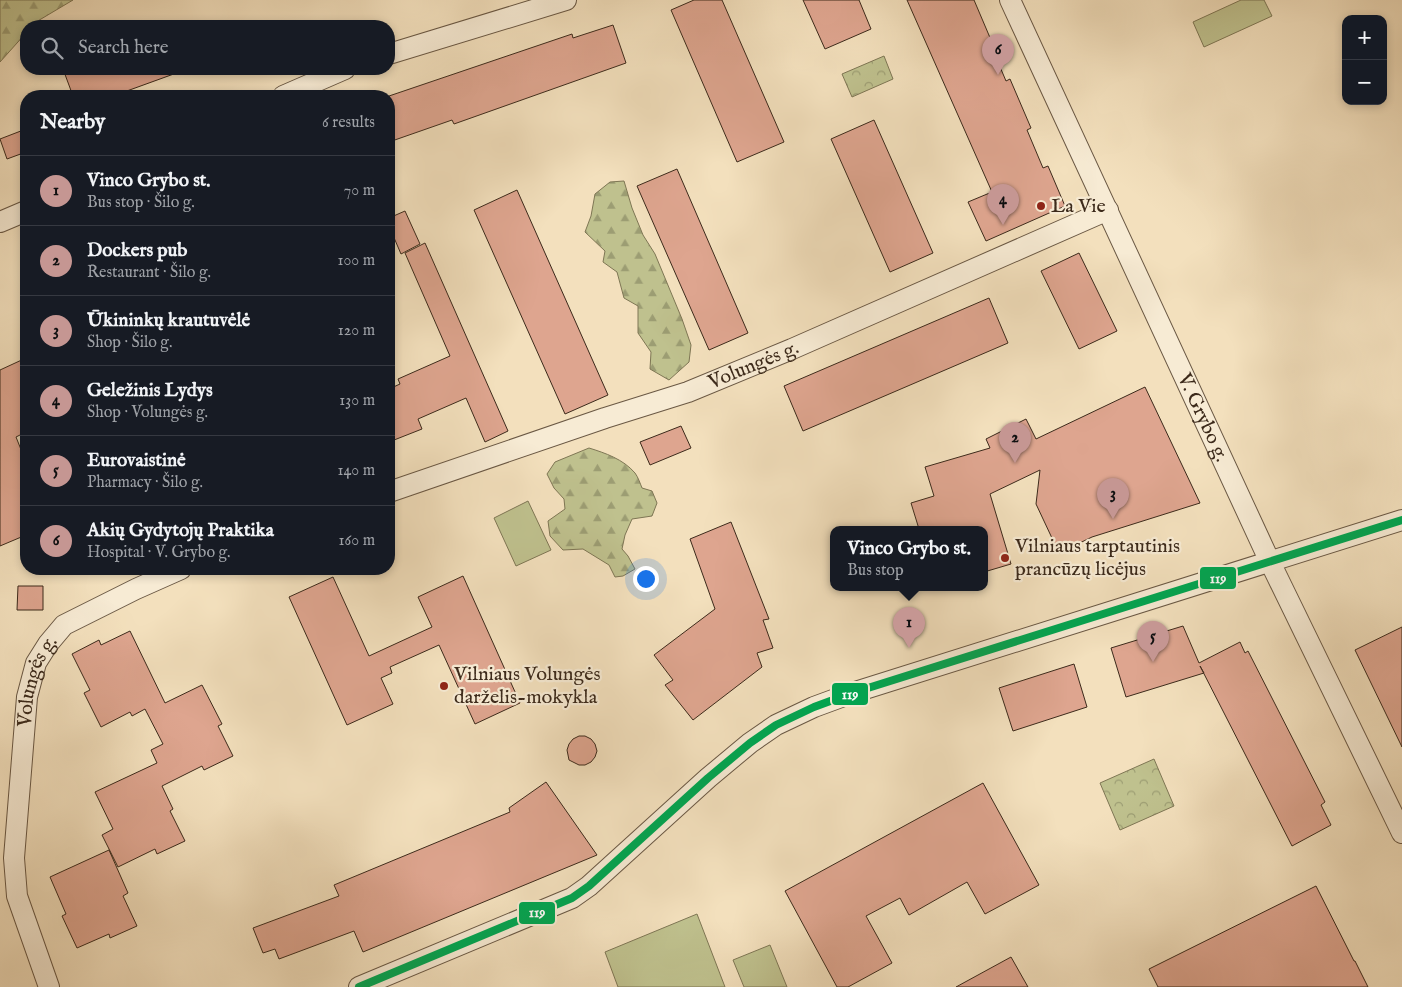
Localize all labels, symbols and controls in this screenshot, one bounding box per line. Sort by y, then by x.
map controls [1342,15,1387,105]
button: + [1342,15,1387,60]
search box [20,20,395,75]
icon: search [38,34,66,62]
pin: 6 [982,34,1014,75]
text: Search here [78,36,169,60]
button: − [1342,60,1387,105]
text: Nearby [40,109,105,136]
text: 6 results [322,113,375,133]
text: Vinco Grybo st. [87,169,210,193]
text: 1 [53,181,59,201]
text: 70 m [344,181,375,201]
pin: 4 [987,184,1019,225]
text: Bus stop · Šilo g. [87,193,195,213]
place label: La Vie [1051,194,1106,219]
marker: La Vie [1035,200,1047,212]
text: Dockers pub [87,239,187,263]
text: 2 [52,251,60,271]
text: 100 m [338,251,375,271]
text: Restaurant · Šilo g. [87,263,211,283]
text: Ūkininkų krautuvėlė [87,309,250,333]
text: 3 [53,321,59,341]
text: 120 m [338,321,375,341]
text: Shop · Šilo g. [87,333,172,353]
street label: Volungės g. [703,335,802,395]
street label: V. Grybo g. [1172,368,1234,466]
text: Geležinis Lydys [87,379,213,403]
text: 4 [52,391,60,411]
text: 130 m [339,391,375,411]
text: Shop · Volungės g. [87,403,208,423]
pin: 2 [999,422,1031,463]
text: Eurovaistinė [87,449,186,473]
text: 5 [53,461,59,481]
text: 140 m [337,461,375,481]
text: Pharmacy · Šilo g. [87,473,203,493]
pin: 3 [1097,478,1129,519]
text: Akių Gydytojų Praktika [87,519,274,543]
popup [830,526,988,591]
text: 6 [53,531,59,551]
text: 160 m [339,531,375,551]
place label: Vilniaus tarptautinis prancūzų licėjus [1014,534,1180,582]
text: Vinco Grybo st. [847,537,971,561]
text: Hospital · V. Grybo g. [87,543,231,563]
marker: Vilniaus tarptautinis prancūzų licėjus [999,552,1011,564]
text: Bus stop [847,561,904,581]
your location [633,566,659,592]
line badge: 119 [1199,566,1237,590]
text: 119 [1210,570,1226,588]
pin: 1 [893,607,925,648]
pin: 5 [1137,621,1169,662]
street label: Volungės g. [12,630,63,729]
place label: Vilniaus Volungės darželis-mokykla [453,662,601,710]
marker: Vilniaus Volungės darželis-mokykla [438,680,450,692]
line badge: 119 [831,682,869,706]
text: 119 [842,686,858,704]
line badge: 119 [518,901,556,925]
text: 119 [529,904,545,922]

